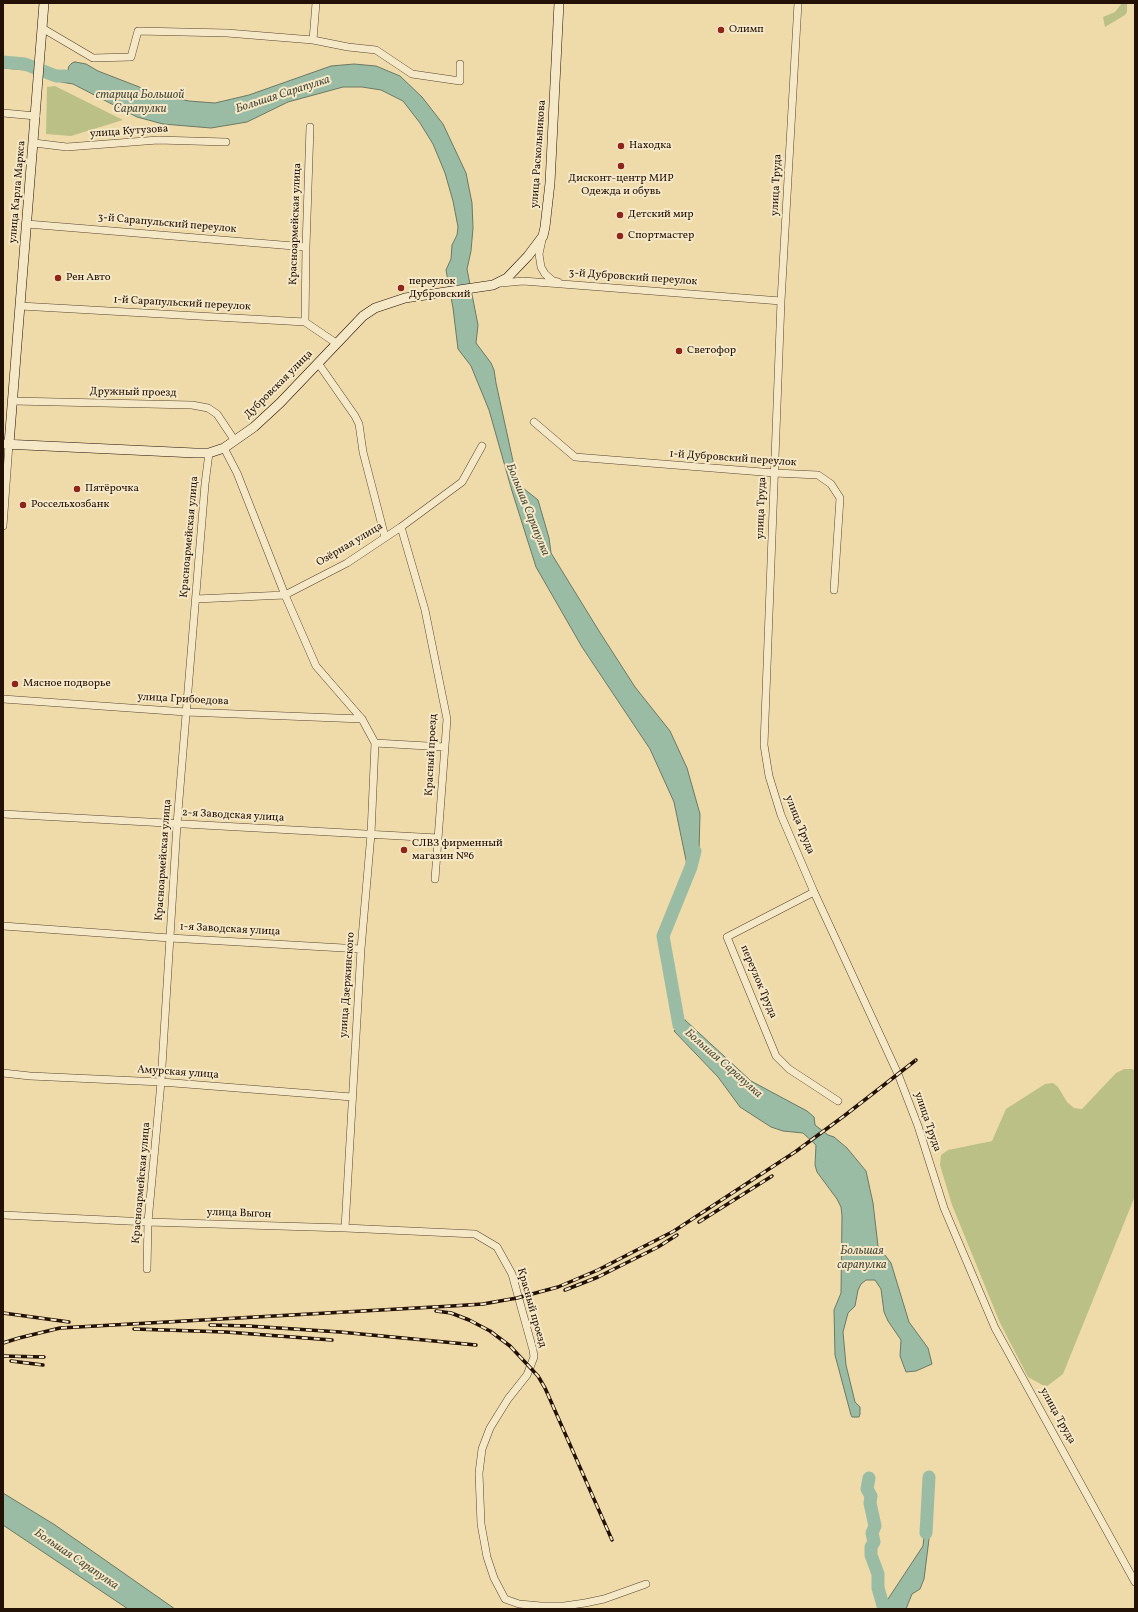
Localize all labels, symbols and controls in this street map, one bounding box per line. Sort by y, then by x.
place label: Олимп [729,23,764,37]
marker: Олимп [716,25,726,35]
water label: Большая Сарапулка [234,73,332,117]
water label: старица Большой Сарапулки [96,89,184,117]
street label: улица Раскольникова [529,99,549,209]
street label: улица Кутузова [89,123,169,141]
place label: Находка [629,139,672,153]
street label: улица Карла Маркса [7,140,29,244]
marker: Находка [616,141,626,151]
street label: улица Труда [769,154,785,216]
marker: Дисконт-центр МИР Одежда и обувь [616,161,626,171]
street label: Красноармейская улица [287,163,305,285]
place label: Дисконт-центр МИР Одежда и обувь [568,172,674,198]
place label: Детский мир [628,208,694,222]
marker: Детский мир [615,210,625,220]
street label: 3-й Сарапульский переулок [97,211,237,237]
place label: Спортмастер [628,229,694,243]
marker: Спортмастер [615,231,625,241]
street label: 3-й Дубровский переулок [568,267,698,289]
place label: Рен Авто [66,271,111,285]
marker: Рен Авто [53,273,63,283]
place label: переулок Дубровский [409,275,470,301]
marker: переулок Дубровский [396,283,406,293]
street label: 1-й Сарапульский переулок [113,294,251,314]
place label: Светофор [687,344,736,358]
marker: Светофор [674,346,684,356]
street label: Дубровская улица [242,348,316,422]
street label: Дружный проезд [89,386,177,400]
street label: 1-й Дубровский переулок [669,448,797,470]
water label: Большая Сарапулка [502,462,552,558]
street label: Красноармейская улица [178,476,202,598]
street label: улица Труда [754,477,770,539]
place label: Пятёрочка [85,482,139,496]
marker: Пятёрочка [72,484,82,494]
place label: Россельхозбанк [31,498,109,512]
marker: Россельхозбанк [18,500,28,510]
street label: Озёрная улица [314,520,386,570]
place label: Мясное подворье [23,677,111,691]
marker: Мясное подворье [10,679,20,689]
street label: улица Грибоедова [137,691,229,709]
street label: Красный проезд [423,714,441,796]
street label: улица Труда [781,794,817,856]
street label: Красноармейская улица [153,799,175,921]
street label: 2-я Заводская улица [181,807,285,825]
place label: СЛВЗ фирменный магазин №6 [412,837,503,863]
marker: СЛВЗ фирменный магазин №6 [399,845,409,855]
street label: 1-я Заводская улица [179,921,281,939]
street label: улица Дзержинского [338,932,358,1038]
street label: переулок Труда [737,943,779,1021]
water label: Большая Сарапулка [681,1026,765,1102]
street label: Амурская улица [137,1064,219,1082]
street label: улица Труда [911,1090,943,1154]
street label: Красноармейская улица [130,1122,154,1244]
street label: улица Выгон [206,1206,272,1222]
water label: Большая сарапулка [837,1245,887,1273]
street label: Красный проезд [513,1267,549,1349]
street label: улица Труда [1036,1386,1078,1446]
water label: Большая Сарапулка [31,1527,121,1593]

